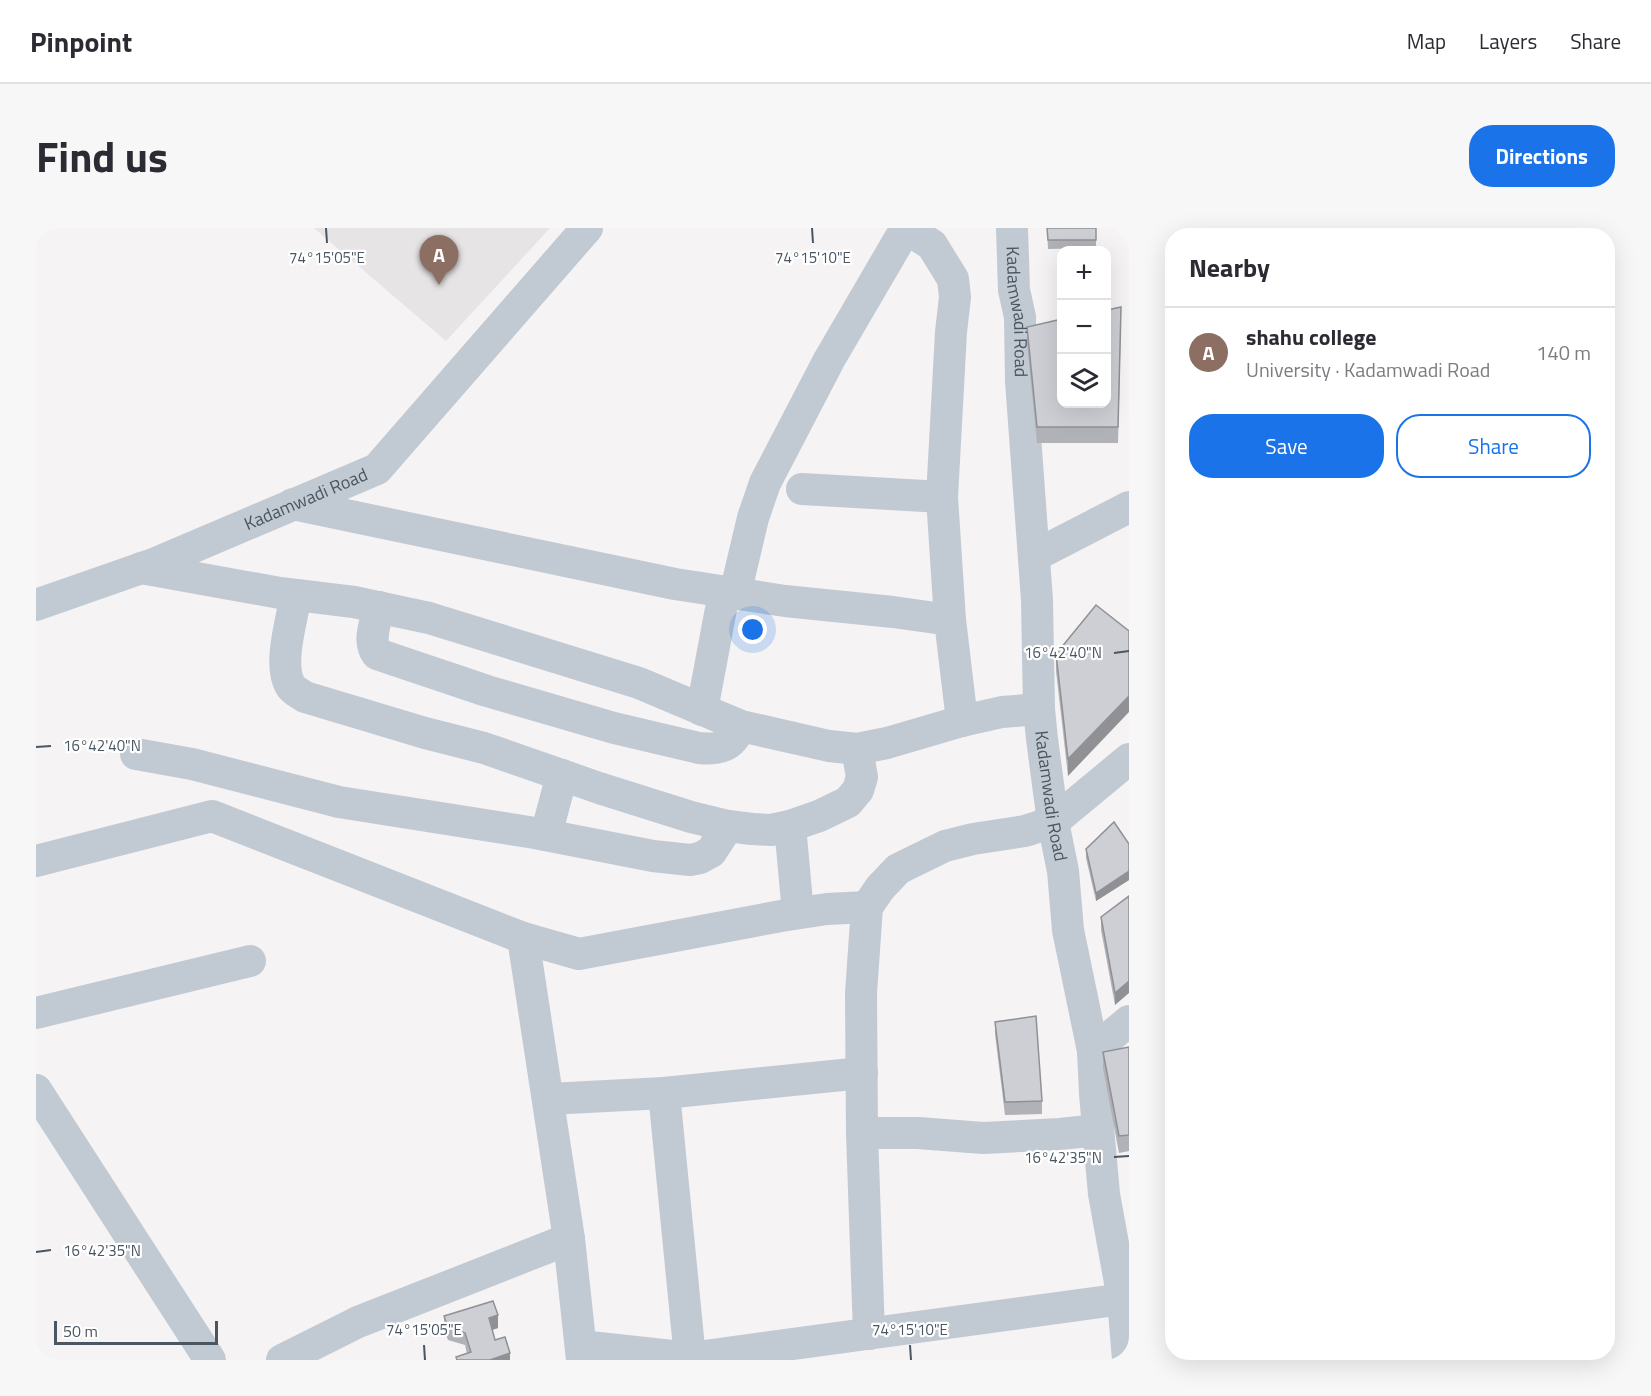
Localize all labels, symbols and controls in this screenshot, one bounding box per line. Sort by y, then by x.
text: Pinpoint [30,20,132,63]
text: Map [1407,25,1446,57]
text: Layers [1479,25,1537,57]
text: Share [1570,25,1621,57]
text: Find us [36,124,168,188]
button: Directions [1469,125,1615,187]
pin: A [420,236,458,285]
text: 74°15'05"E [289,246,365,269]
text: 74°15'10"E [775,246,851,269]
street label: Kadamwadi Road [1000,246,1035,377]
map controls [1057,246,1111,408]
button: + [1057,246,1111,300]
text: Nearby [1189,248,1270,287]
button: − [1057,300,1111,354]
text: shahu college [1246,320,1376,354]
text: A [1202,337,1215,368]
text: 140 m [1536,337,1591,368]
button: layers [1057,354,1111,408]
text: University · Kadamwadi Road [1246,354,1490,385]
button: Save [1189,414,1384,478]
button: Share [1396,414,1591,478]
street label: Kadamwadi Road [240,461,372,537]
your location [738,615,767,644]
text: 16°42'40"N [1024,641,1102,664]
street label: Kadamwadi Road [1028,729,1075,864]
text: 16°42'40"N [63,734,141,757]
text: 16°42'35"N [1024,1146,1102,1169]
text: 16°42'35"N [63,1239,141,1262]
scale bar [54,1318,218,1346]
text: 74°15'05"E [386,1318,462,1341]
text: 74°15'10"E [872,1318,948,1341]
text: 50 m [63,1319,98,1343]

